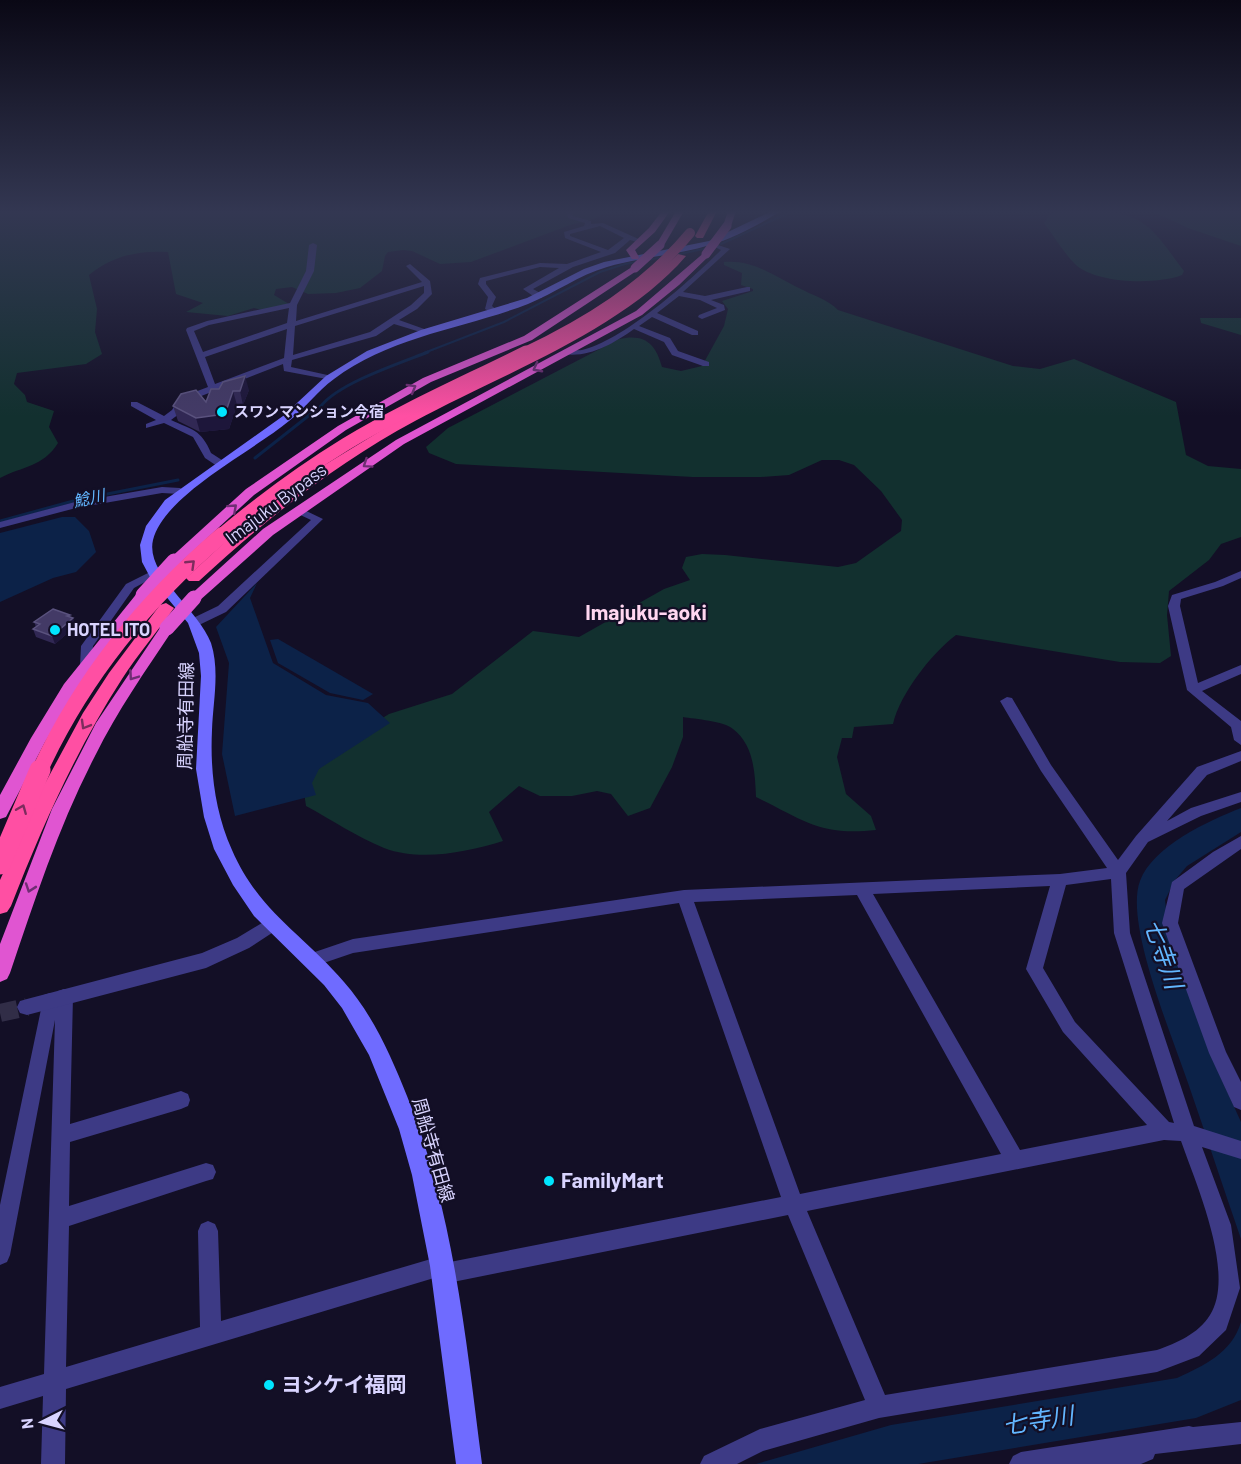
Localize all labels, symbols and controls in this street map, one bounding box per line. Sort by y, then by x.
one-way arrow [532,361,543,372]
one-way arrow [406,384,416,396]
place label: スワンマンション今宿 [234,402,384,420]
marker: スワンマンション今宿 [215,405,229,419]
one-way arrow [363,457,374,468]
street label: Imajuku Bypass [221,458,330,548]
water label: 鯰川 [71,484,108,510]
one-way arrow [226,504,236,515]
one-way arrow [184,560,195,571]
district label: Imajuku-aoki [585,599,707,624]
place label: HOTEL ITO [67,618,150,640]
marker: HOTEL ITO [48,623,62,637]
street label: 周船寺有田線 [173,662,197,770]
one-way arrow [129,670,140,681]
one-way arrow [81,719,93,729]
one-way arrow [15,805,27,816]
one-way arrow [24,883,37,893]
water label: 七寺川 [1139,915,1191,995]
street label: 周船寺有田線 [409,1095,459,1205]
place label: FamilyMart [561,1167,664,1192]
marker: FamilyMart [542,1174,556,1188]
place label: ヨシケイ福岡 [281,1371,407,1396]
marker: ヨシケイ福岡 [262,1378,276,1392]
north arrow [12,1392,72,1452]
water label: 七寺川 [1000,1399,1079,1439]
text: N [17,1417,37,1430]

